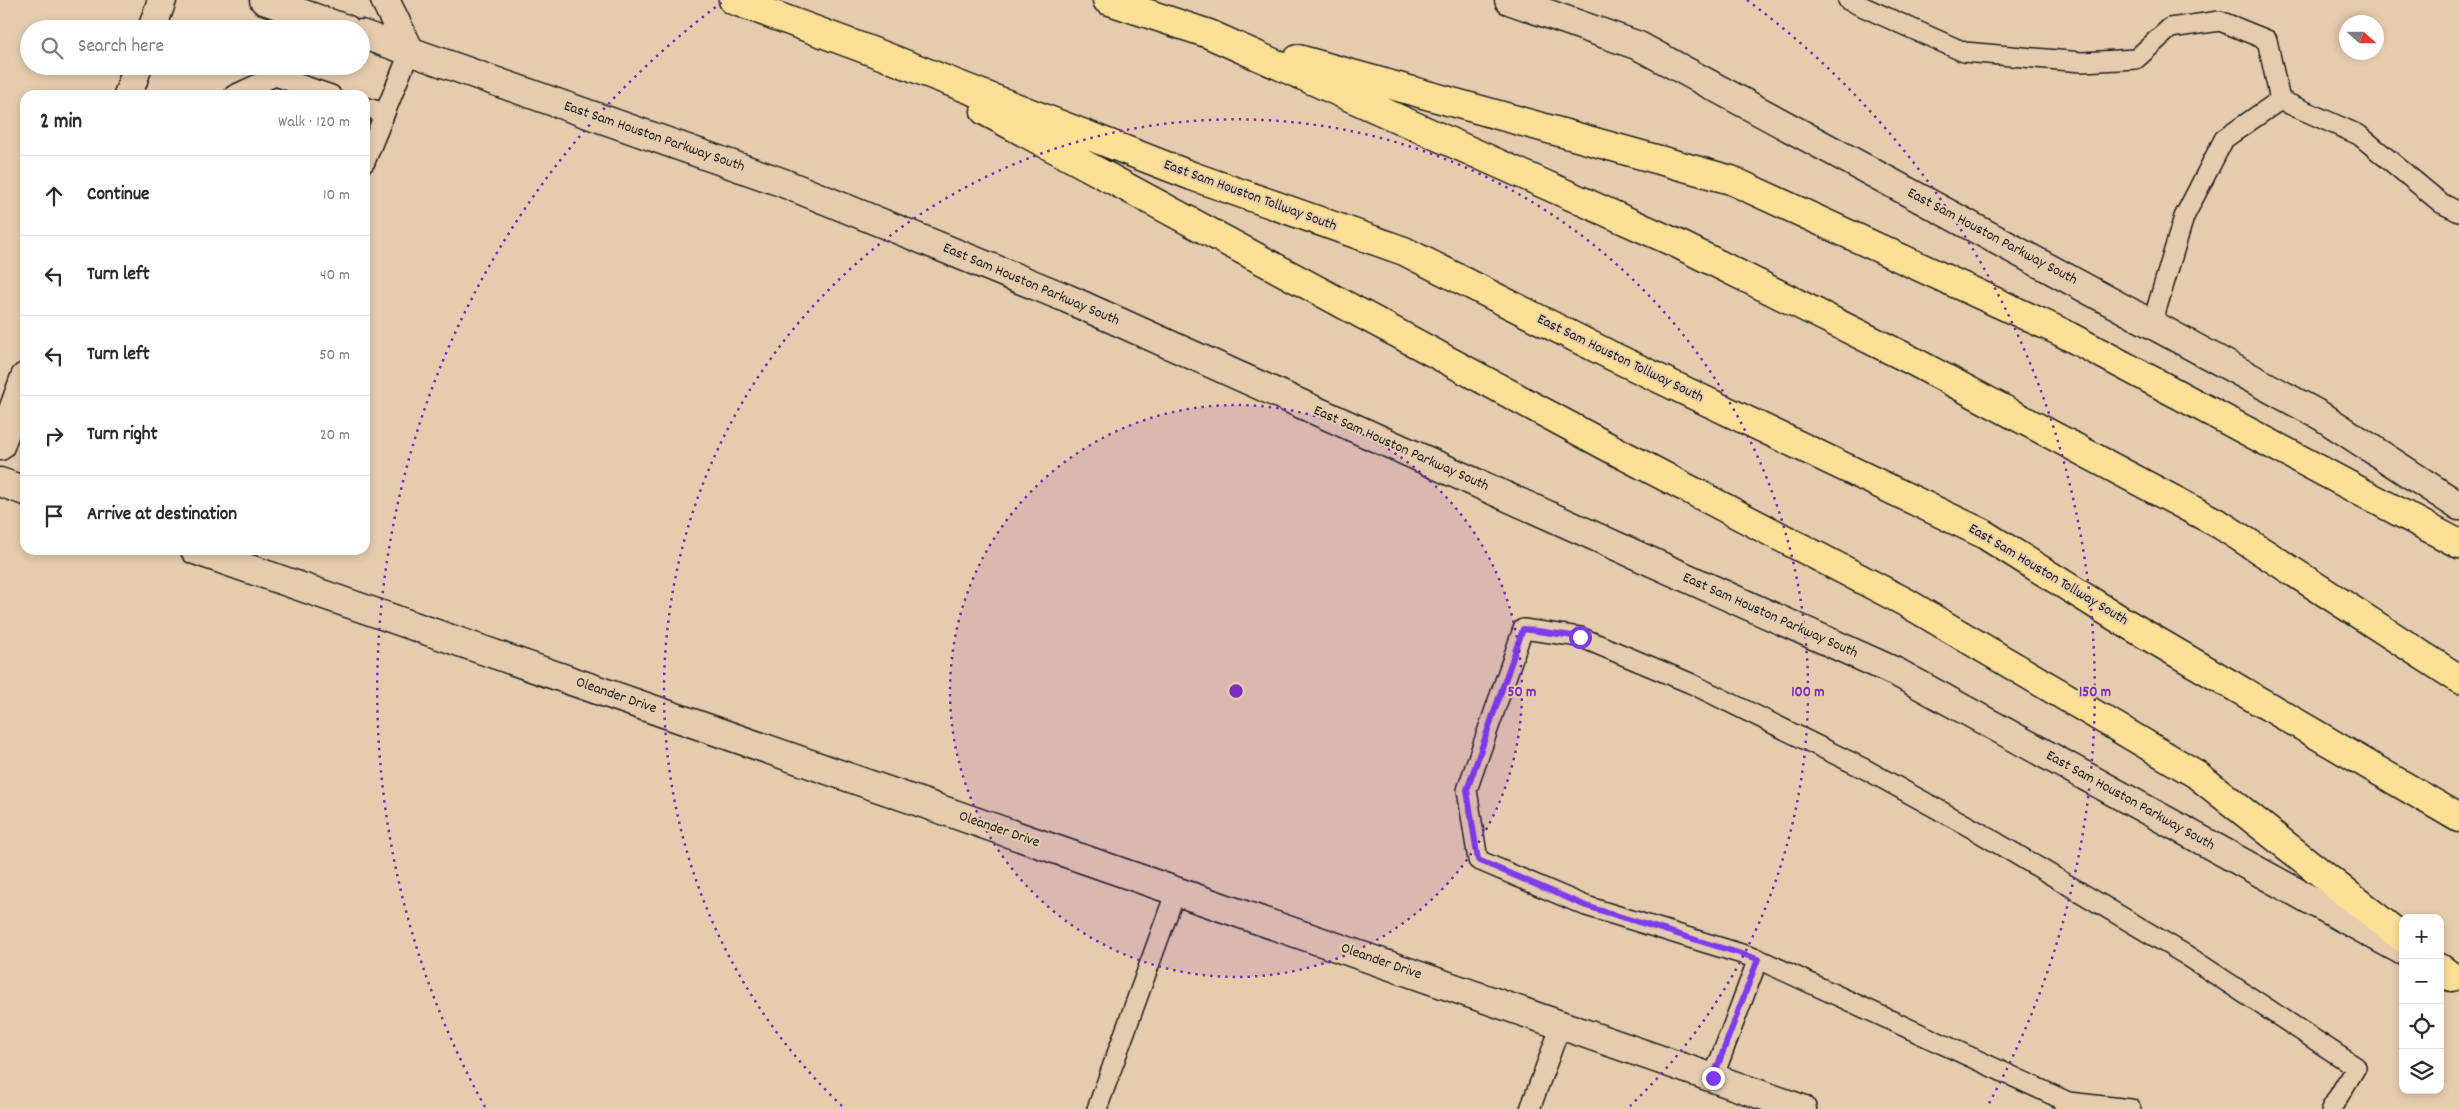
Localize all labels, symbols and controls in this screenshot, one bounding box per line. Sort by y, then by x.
north arrow [2339,15,2384,60]
search box [20,20,370,75]
icon: search [38,34,66,62]
text: Search here [78,34,164,61]
street label: East Sam Houston Parkway South [561,96,748,178]
text: 2 min [40,108,82,138]
text: Walk · 120 m [278,111,350,134]
street label: East Sam Houston Tollway South [1160,154,1340,238]
icon: ahead [40,182,68,210]
text: Continue [87,182,149,209]
street label: East Sam Houston Parkway South [1903,183,2081,291]
text: 10 m [323,184,350,207]
street label: East Sam Houston Parkway South [939,238,1123,332]
icon: left [40,262,68,290]
text: Turn left [87,262,150,289]
text: 40 m [320,264,350,287]
street label: East Sam Houston Tollway South [1533,309,1707,409]
icon: left [40,342,68,370]
text: Turn left [87,342,150,369]
text: 50 m [319,344,350,367]
street label: East Sam Houston Parkway South [1310,400,1492,498]
icon: right [40,422,68,450]
text: Turn right [87,422,158,449]
text: 20 m [320,424,350,447]
icon: arrive [40,502,68,530]
text: Arrive at destination [87,502,237,529]
street label: East Sam Houston Tollway South [1964,518,2132,632]
street label: East Sam Houston Parkway South [1679,567,1861,665]
route start [1569,626,1592,649]
street label: Oleander Drive [573,672,660,720]
centre of rings [1227,682,1245,700]
text: 50 m [1508,682,1536,704]
text: 100 m [1791,682,1825,704]
text: 150 m [2079,682,2111,704]
street label: East Sam Houston Parkway South [2042,745,2219,857]
street label: Oleander Drive [956,806,1043,854]
map controls [2399,914,2444,1094]
button: + [2399,914,2444,959]
street label: Oleander Drive [1338,938,1425,986]
button: − [2399,959,2444,1004]
button: locate [2399,1004,2444,1049]
button: layers [2399,1049,2444,1094]
route end [1702,1067,1725,1090]

